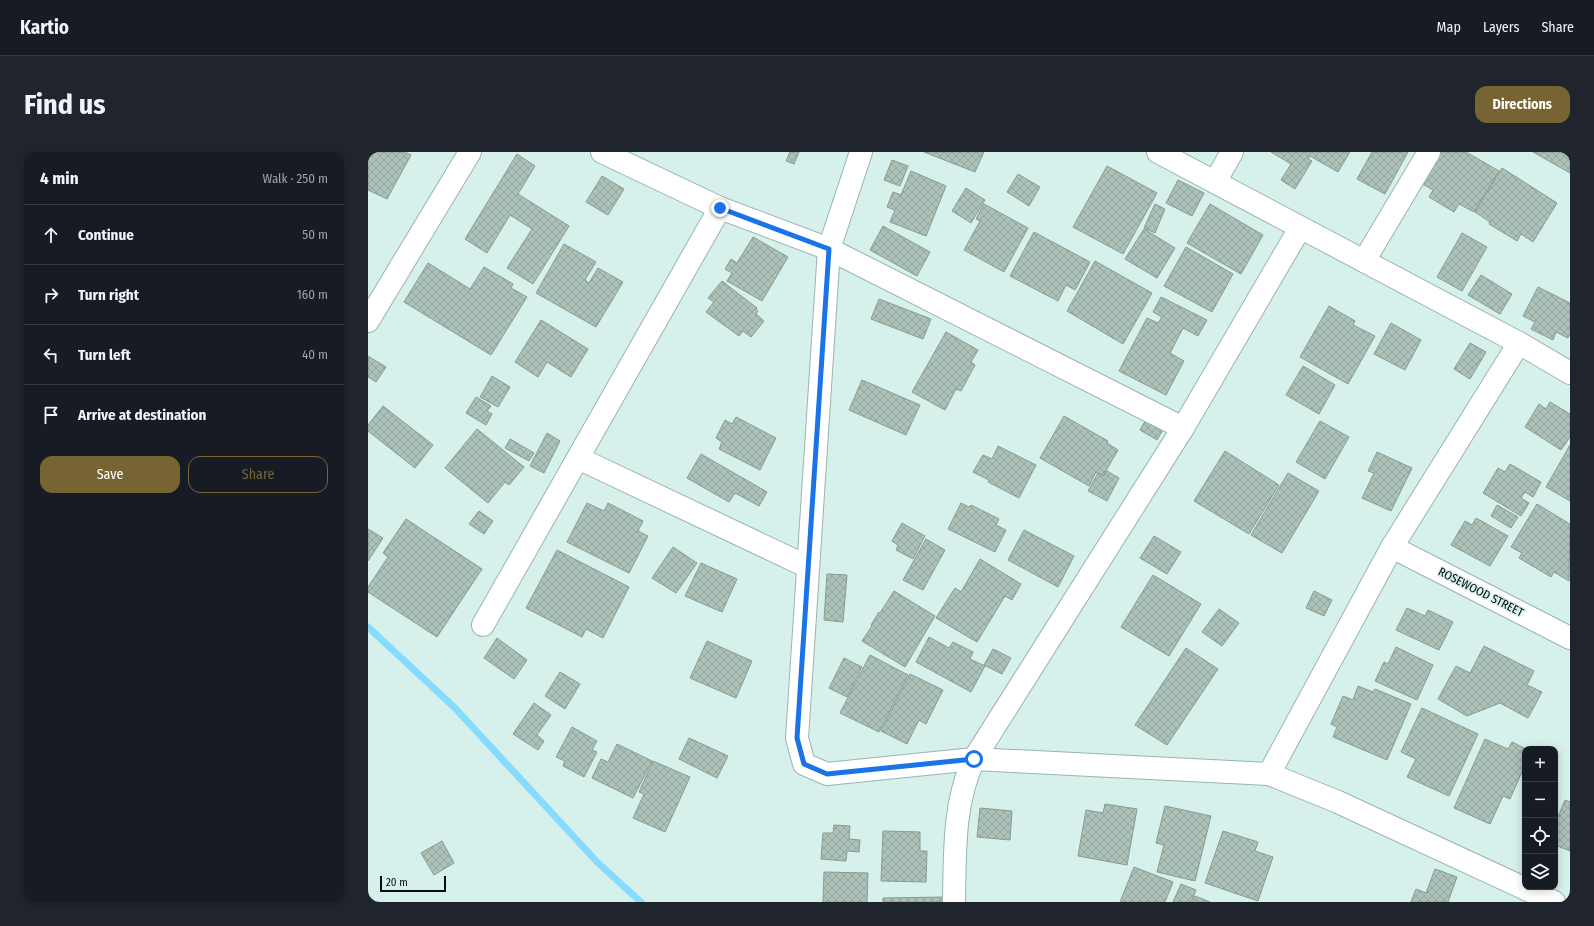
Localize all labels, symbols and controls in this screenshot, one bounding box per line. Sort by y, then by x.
text: Kartio [20,16,69,39]
text: Map [1437,19,1461,36]
text: Layers [1483,19,1519,36]
text: Share [1541,19,1574,36]
button: Directions [1475,86,1570,123]
text: Find us [24,88,106,121]
text: 4 min [40,168,79,189]
text: Walk · 250 m [263,171,328,186]
route end [711,199,729,217]
icon: ahead [40,224,62,246]
text: Continue [78,226,134,244]
text: 50 m [302,227,328,242]
icon: right [40,284,62,306]
text: Turn right [78,286,139,304]
text: 160 m [297,287,328,302]
icon: left [40,344,62,366]
text: Turn left [78,346,131,364]
text: 40 m [302,347,328,362]
icon: arrive [40,404,62,426]
text: Arrive at destination [78,406,206,424]
button: Save [40,456,180,493]
button: Share [188,456,328,493]
street label: ROSEWOOD STREET [1436,564,1526,620]
map controls [1522,746,1558,890]
button: + [1522,746,1558,782]
route start [965,750,983,768]
button: − [1522,782,1558,818]
button: locate [1522,818,1558,854]
button: layers [1522,854,1558,890]
scale bar [380,874,446,893]
text: 20 m [386,876,408,889]

